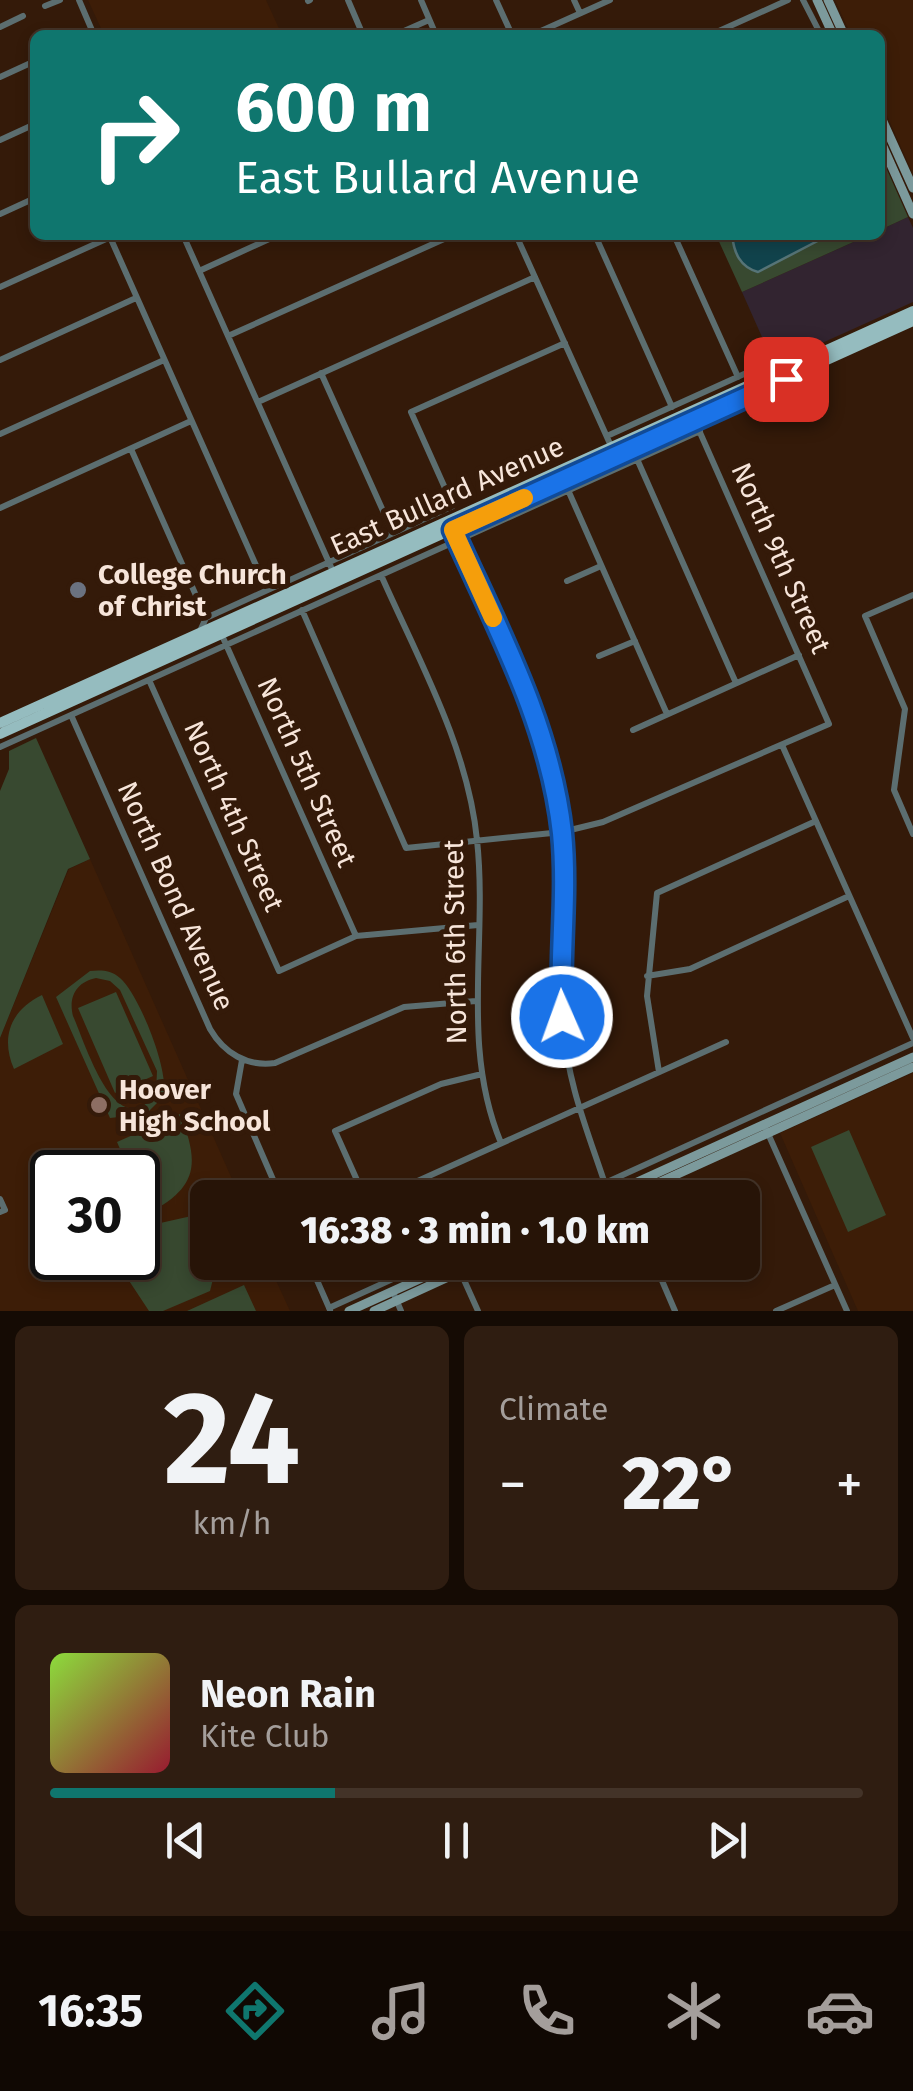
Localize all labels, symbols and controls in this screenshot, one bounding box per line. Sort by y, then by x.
text: 600 m [235,66,432,150]
icon: right [70,70,200,200]
text: East Bullard Avenue [235,151,640,205]
pin [744,337,829,422]
icon: arrive [759,352,814,407]
street label: East Bullard Avenue [325,430,569,562]
street label: North 9th Street [724,458,838,659]
place label: College Church of Christ [98,558,287,623]
marker: College Church of Christ [67,579,89,601]
street label: North 5th Street [250,672,364,873]
street label: North 4th Street [177,716,291,917]
street label: North Bond Avenue [111,776,241,1016]
street label: North 6th Street [437,838,473,1045]
position arrow [510,965,614,1069]
place label: Hoover High School [119,1073,271,1138]
marker: Hoover High School [88,1094,110,1116]
speed limit sign: 30 [30,1150,160,1280]
text: 16:38 · 3 min · 1.0 km [300,1207,650,1253]
text: 24 [164,1361,300,1517]
text: Climate [499,1390,608,1428]
text: 22° [622,1439,740,1529]
text: − [499,1452,527,1518]
text: + [836,1452,863,1518]
text: km/h [192,1504,272,1542]
text: Neon Rain [200,1671,376,1717]
text: Kite Club [200,1717,329,1755]
icon: previous [158,1813,213,1868]
icon: pause [429,1813,484,1868]
icon: next [700,1813,755,1868]
icon: directions [220,1976,290,2046]
icon: music [366,1976,436,2046]
icon: phone [512,1976,582,2046]
icon: climate [659,1976,729,2046]
icon: car [805,1976,875,2046]
text: 16:35 [38,1984,143,2038]

